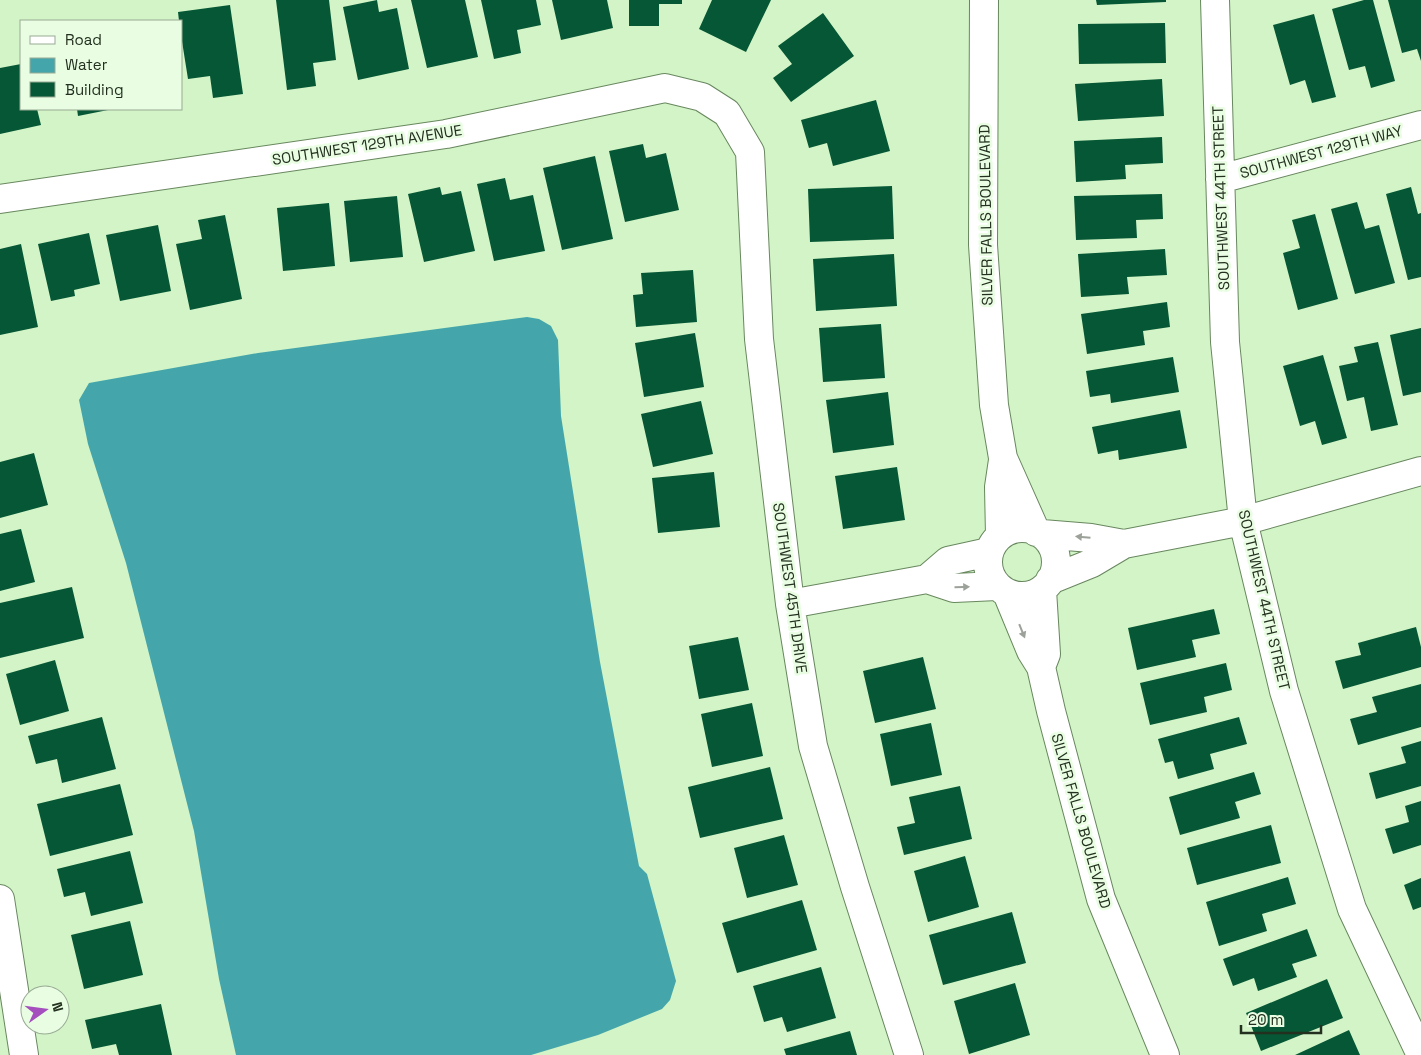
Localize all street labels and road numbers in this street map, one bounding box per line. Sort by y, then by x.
street label: SOUTHWEST 44TH STREET [1208,105,1233,291]
street label: SOUTHWEST 129TH AVENUE [271,120,463,169]
street label: SOUTHWEST 129TH WAY [1237,121,1404,182]
street label: SILVER FALLS BOULEVARD [974,124,997,306]
street label: SOUTHWEST 45TH DRIVE [769,501,812,675]
street label: SOUTHWEST 44TH STREET [1234,508,1295,692]
street label: SILVER FALLS BOULEVARD [1047,731,1116,911]

